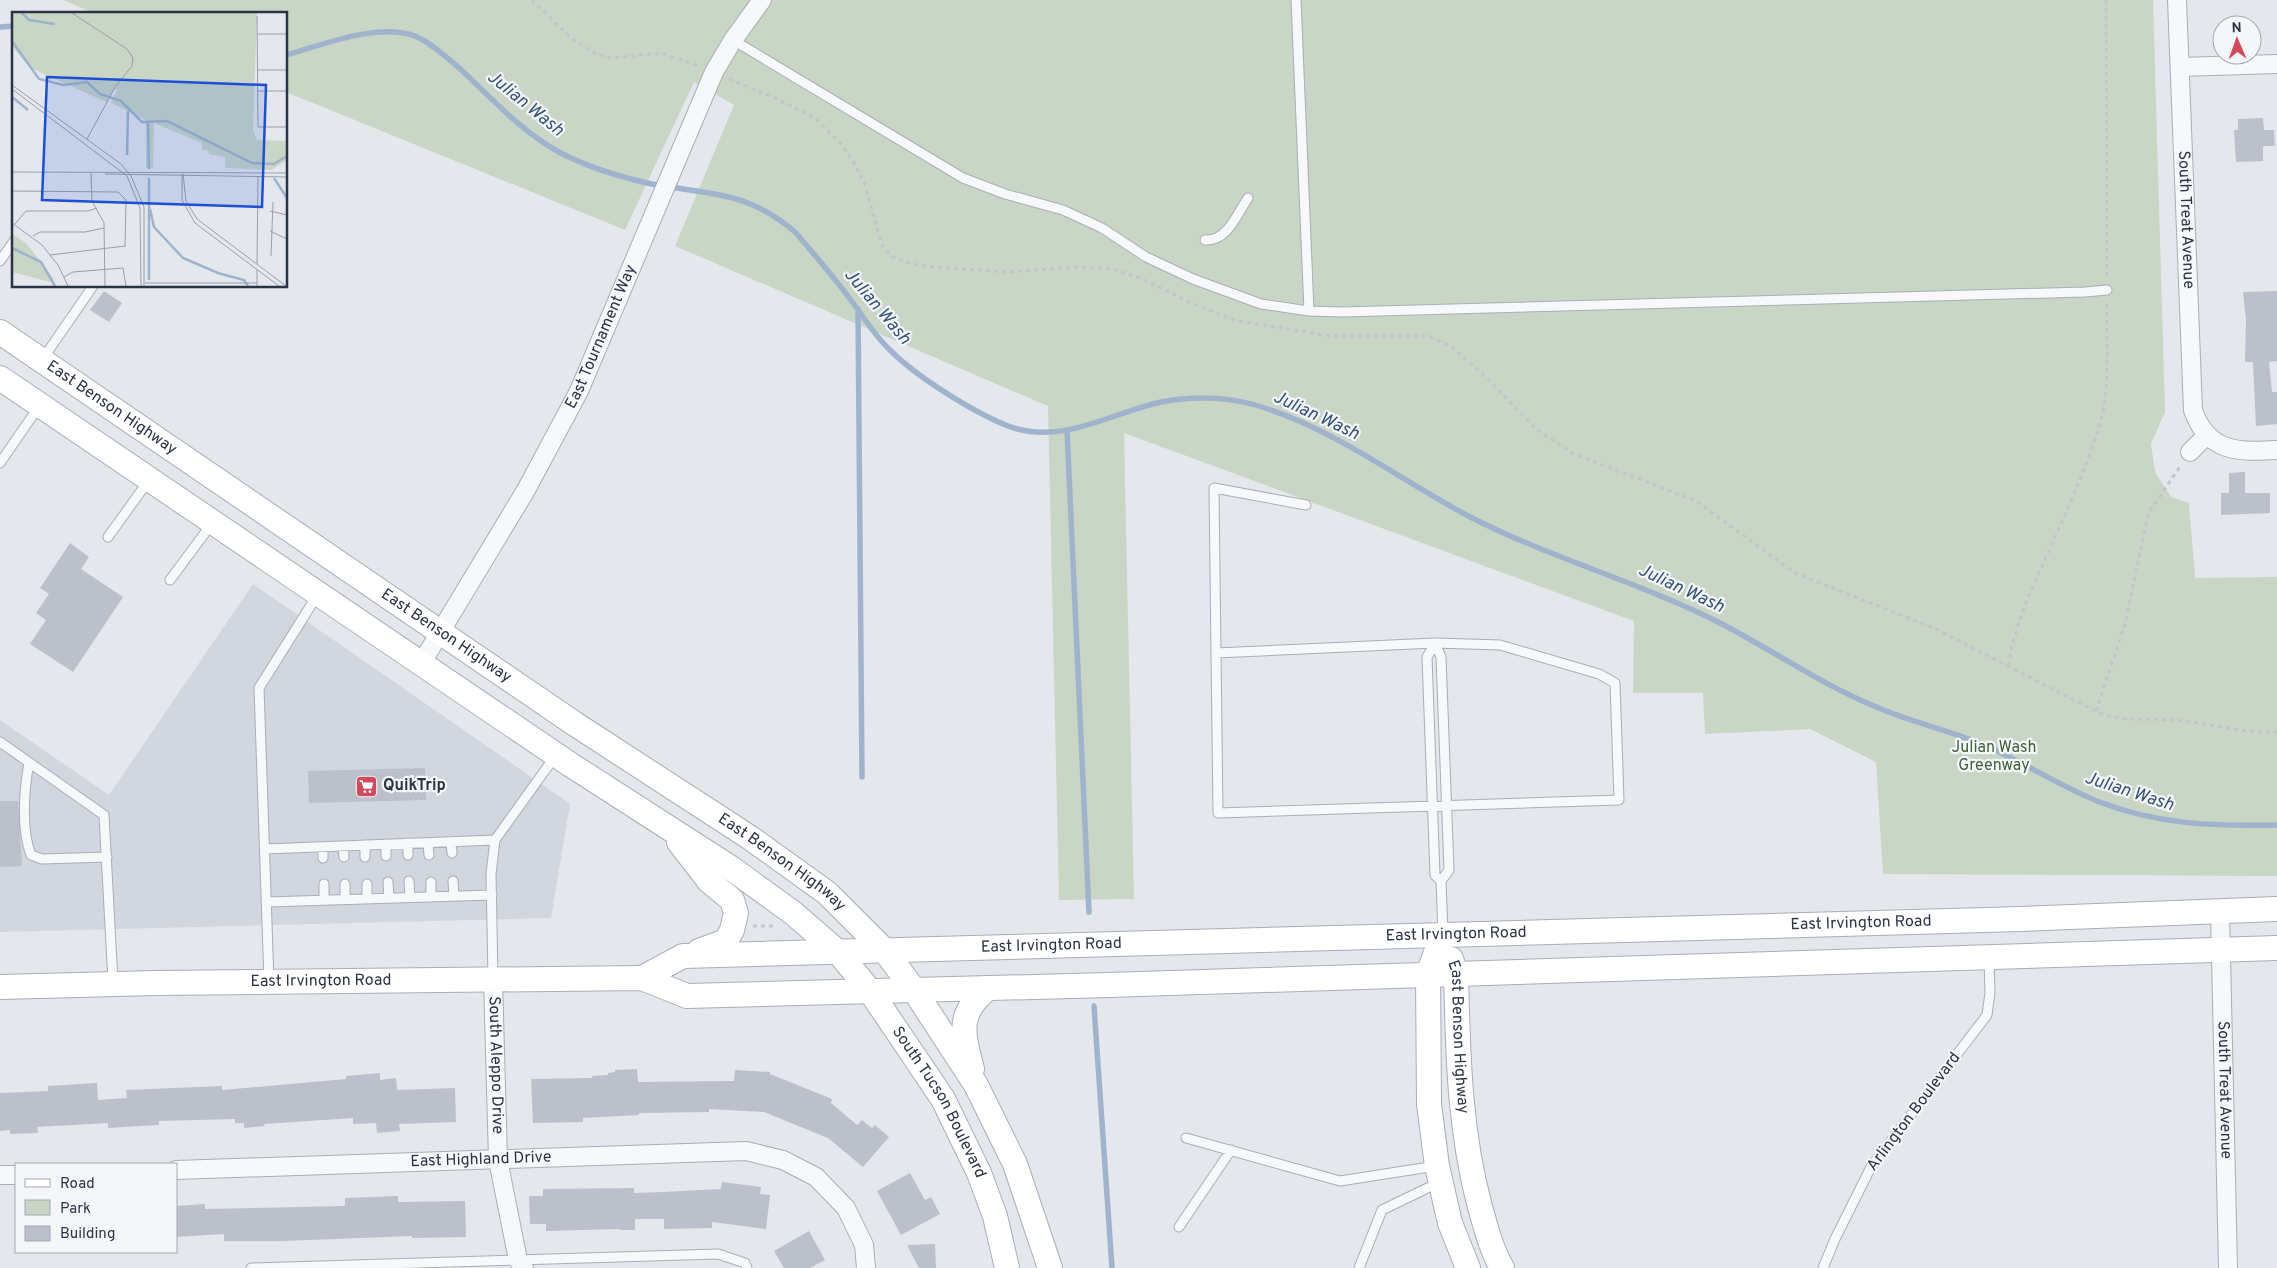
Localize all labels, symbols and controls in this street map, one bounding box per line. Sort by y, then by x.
inset map [12,12,288,288]
north arrow [2212,15,2262,65]
text: N [2231,20,2242,37]
water label: Julian Wash [482,66,568,142]
street label: South Treat Avenue [2173,150,2198,289]
street label: East Tournament Way [561,262,641,413]
water label: Julian Wash [838,264,916,350]
street label: East Benson Highway [42,356,181,460]
water label: Julian Wash [1269,386,1363,446]
water label: Julian Wash [1634,559,1728,619]
street label: East Benson Highway [377,585,515,688]
park label: Julian Wash Greenway [1951,738,2037,776]
water label: Julian Wash [2082,767,2177,817]
supermarket icon: QuikTrip [355,774,379,798]
place label: QuikTrip [383,776,446,796]
street label: East Benson Highway [714,809,850,916]
street label: East Irvington Road [1790,911,1932,935]
street label: East Irvington Road [1385,923,1527,947]
street label: East Irvington Road [981,934,1122,958]
street label: East Benson Highway [1442,958,1473,1115]
street label: East Irvington Road [250,971,392,992]
street label: South Aleppo Drive [483,996,507,1134]
street label: South Treat Avenue [2212,1021,2236,1159]
street label: South Tucson Boulevard [887,1023,990,1181]
street label: Arlington Boulevard [1863,1049,1965,1175]
street label: East Highland Drive [410,1147,552,1172]
legend [15,1163,178,1253]
text: Road [60,1175,95,1194]
text: Park [60,1200,91,1219]
text: Building [60,1225,115,1244]

